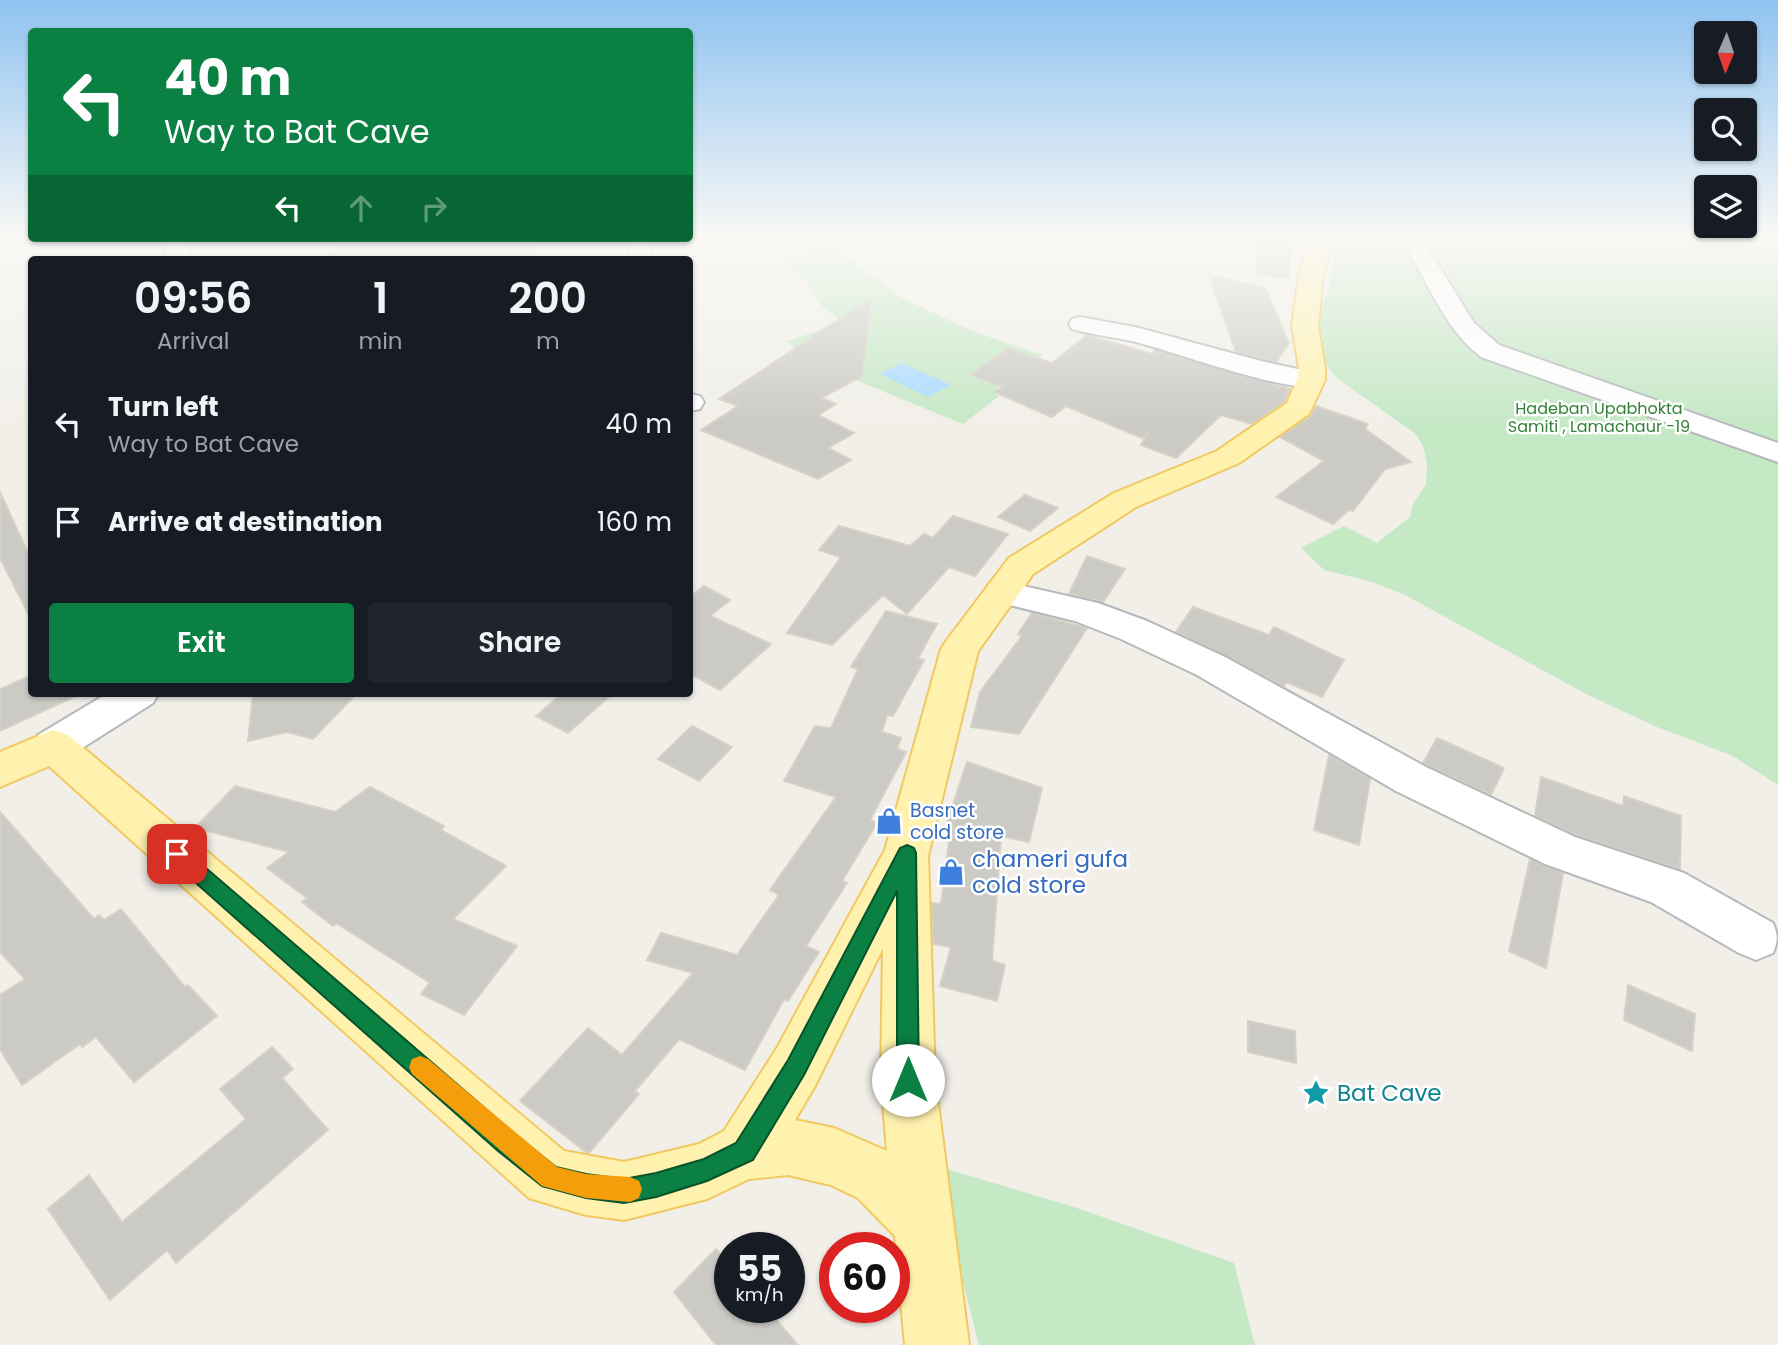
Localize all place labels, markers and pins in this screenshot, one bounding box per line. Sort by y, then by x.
place label: Basnet cold store [910,797,1004,846]
shop icon: Basnet cold store [874,806,904,836]
pin [147,824,207,884]
place label: chameri gufa cold store [972,843,1128,901]
shop icon: chameri gufa cold store [936,857,966,887]
place label: Bat Cave [1337,1077,1442,1109]
place icon: Bat Cave [1301,1078,1331,1108]

